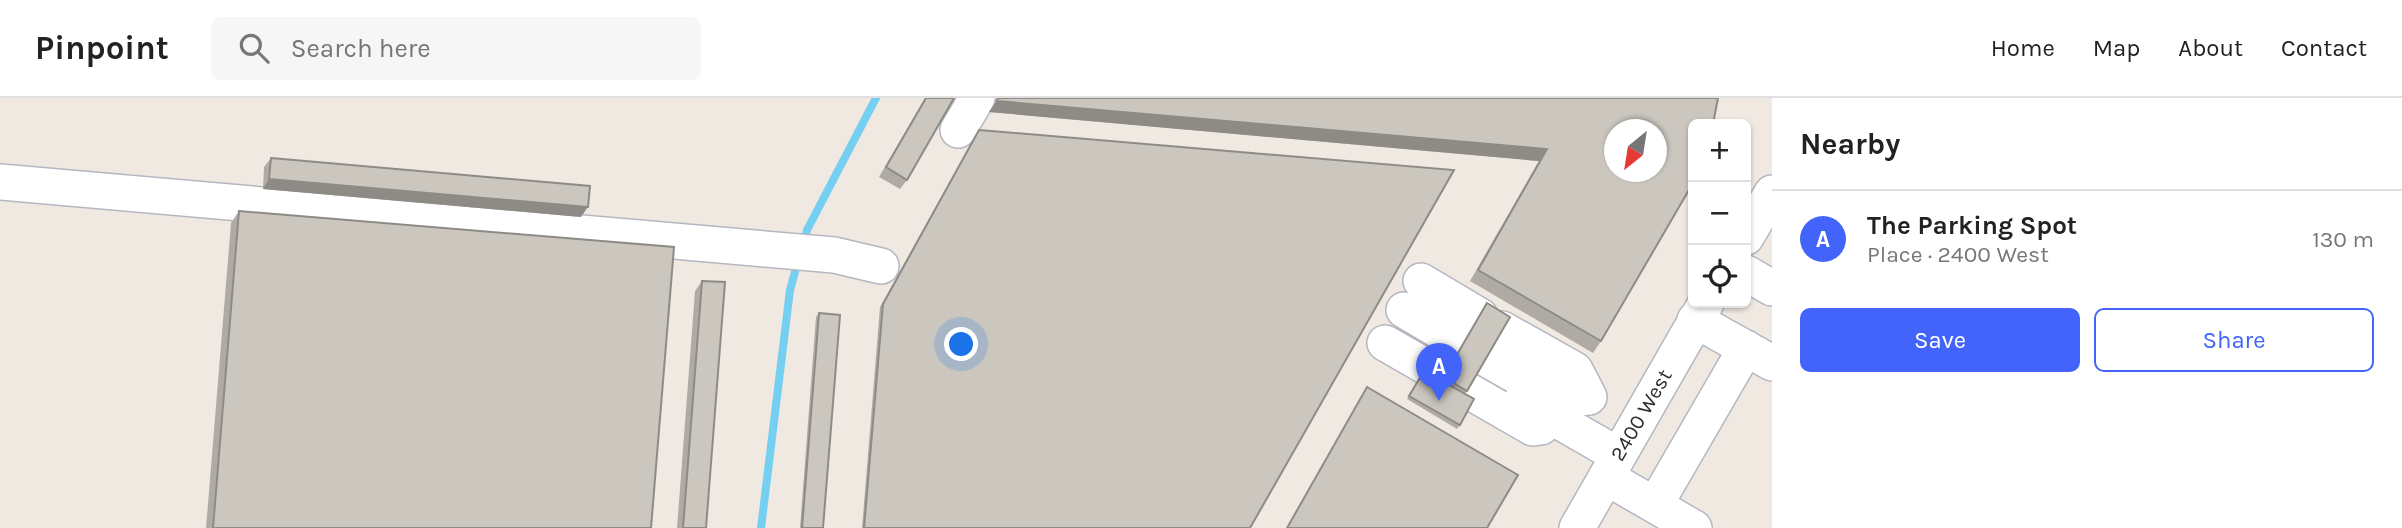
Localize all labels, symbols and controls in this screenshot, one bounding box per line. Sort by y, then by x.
search box [211,17,701,80]
text: Pinpoint [35,29,169,67]
icon: search [235,29,273,67]
text: Search here [291,33,431,64]
text: Home [1991,34,2055,62]
text: Map [2093,34,2140,62]
text: About [2178,34,2243,62]
text: Contact [2281,34,2367,62]
north arrow [1604,119,1667,182]
map controls [1688,119,1751,308]
button: + [1688,119,1751,182]
text: Nearby [1800,126,1900,162]
button: − [1688,182,1751,245]
text: The Parking Spot [1867,210,2077,241]
text: A [1816,226,1830,253]
text: 130 m [2312,226,2374,253]
text: Place · 2400 West [1867,241,2049,268]
button: locate [1688,245,1751,308]
button: Save [1800,308,2080,372]
button: Share [2094,308,2374,372]
your location [944,327,978,361]
pin: A [1416,343,1462,401]
street label: 2400 West [1605,365,1677,465]

